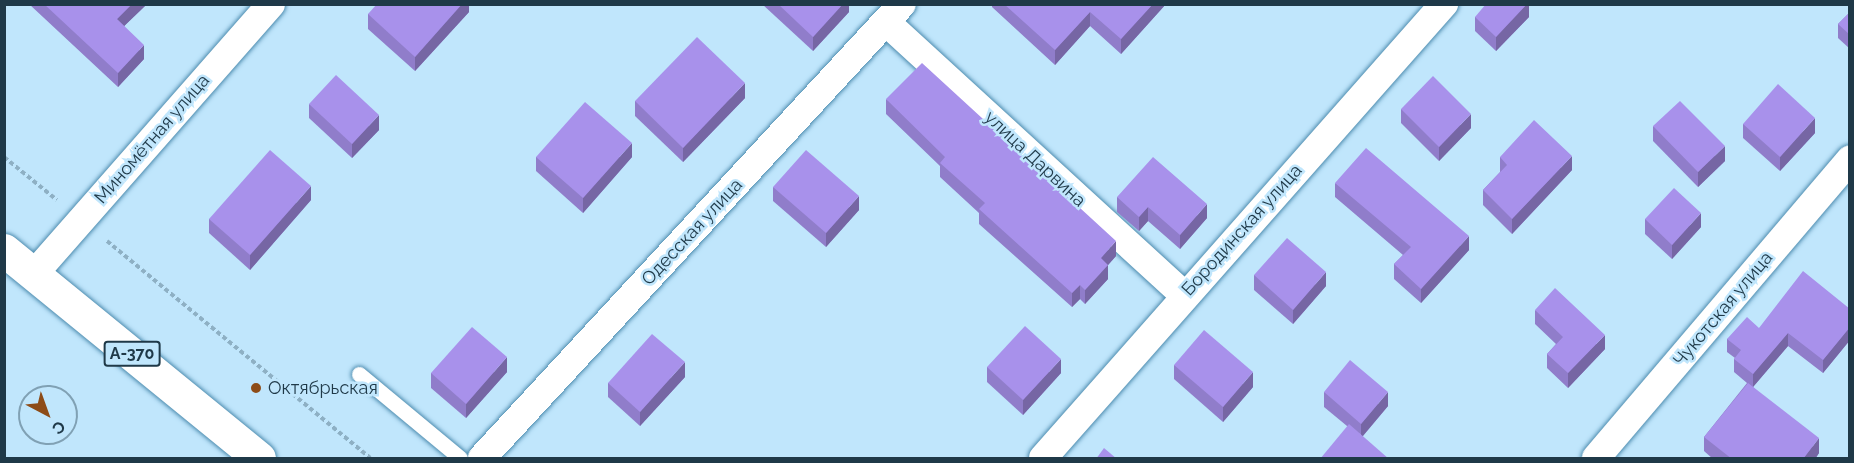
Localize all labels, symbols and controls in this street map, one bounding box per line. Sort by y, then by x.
street label: Миномётная улица [90,70,214,208]
street label: улица Дарвина [980,107,1090,211]
street label: Бородинская улица [1177,160,1307,300]
street label: Одесская улица [637,174,747,290]
street label: Чукотская улица [1669,247,1777,371]
road number: А-370 [104,341,160,367]
place label: Октябрьская [268,377,378,399]
marker: Октябрьская [249,381,263,395]
north arrow [18,385,78,445]
text: С [48,417,69,438]

